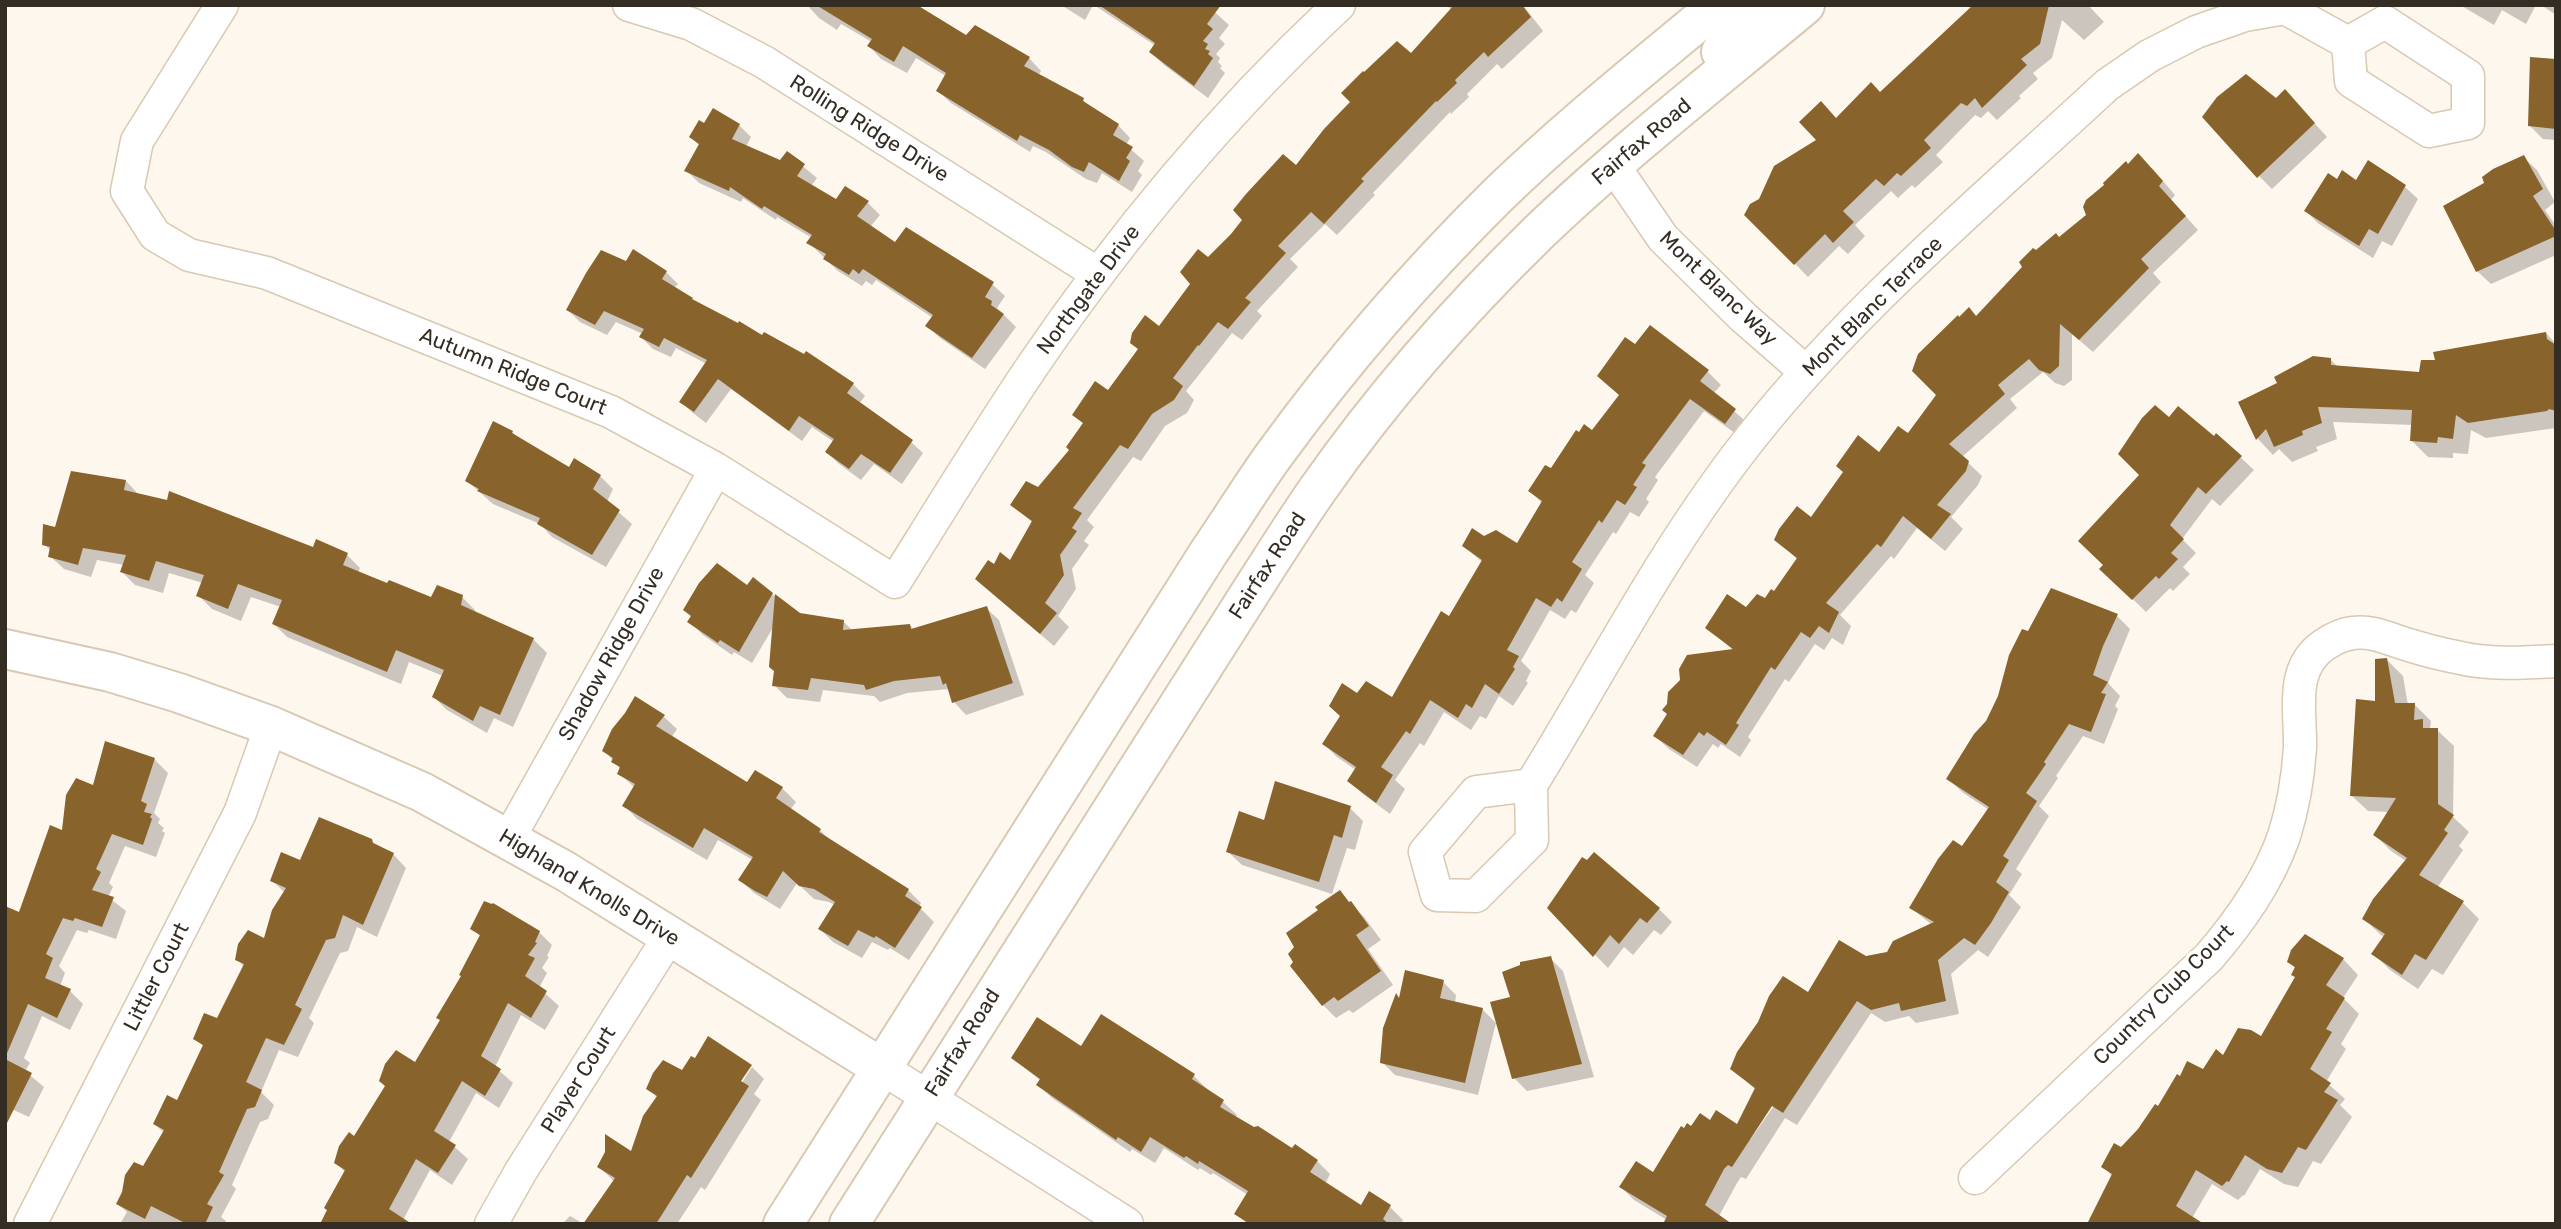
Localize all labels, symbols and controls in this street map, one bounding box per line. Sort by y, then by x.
street label: Rolling Ridge Drive [785,70,953,188]
street label: Fairfax Road [1587,93,1697,191]
street label: Northgate Drive [1032,220,1146,360]
street label: Mont Blanc Way [1654,226,1782,352]
street label: Mont Blanc Terrace [1798,232,1948,382]
street label: Autumn Ridge Court [416,323,610,421]
street label: Fairfax Road [1224,508,1312,624]
street label: Shadow Ridge Drive [554,563,670,745]
street label: Highland Knolls Drive [494,824,684,952]
street label: Littler Court [119,919,195,1035]
street label: Country Club Court [2088,919,2240,1071]
street label: Fairfax Road [920,985,1006,1101]
street label: Player Court [536,1022,622,1138]

